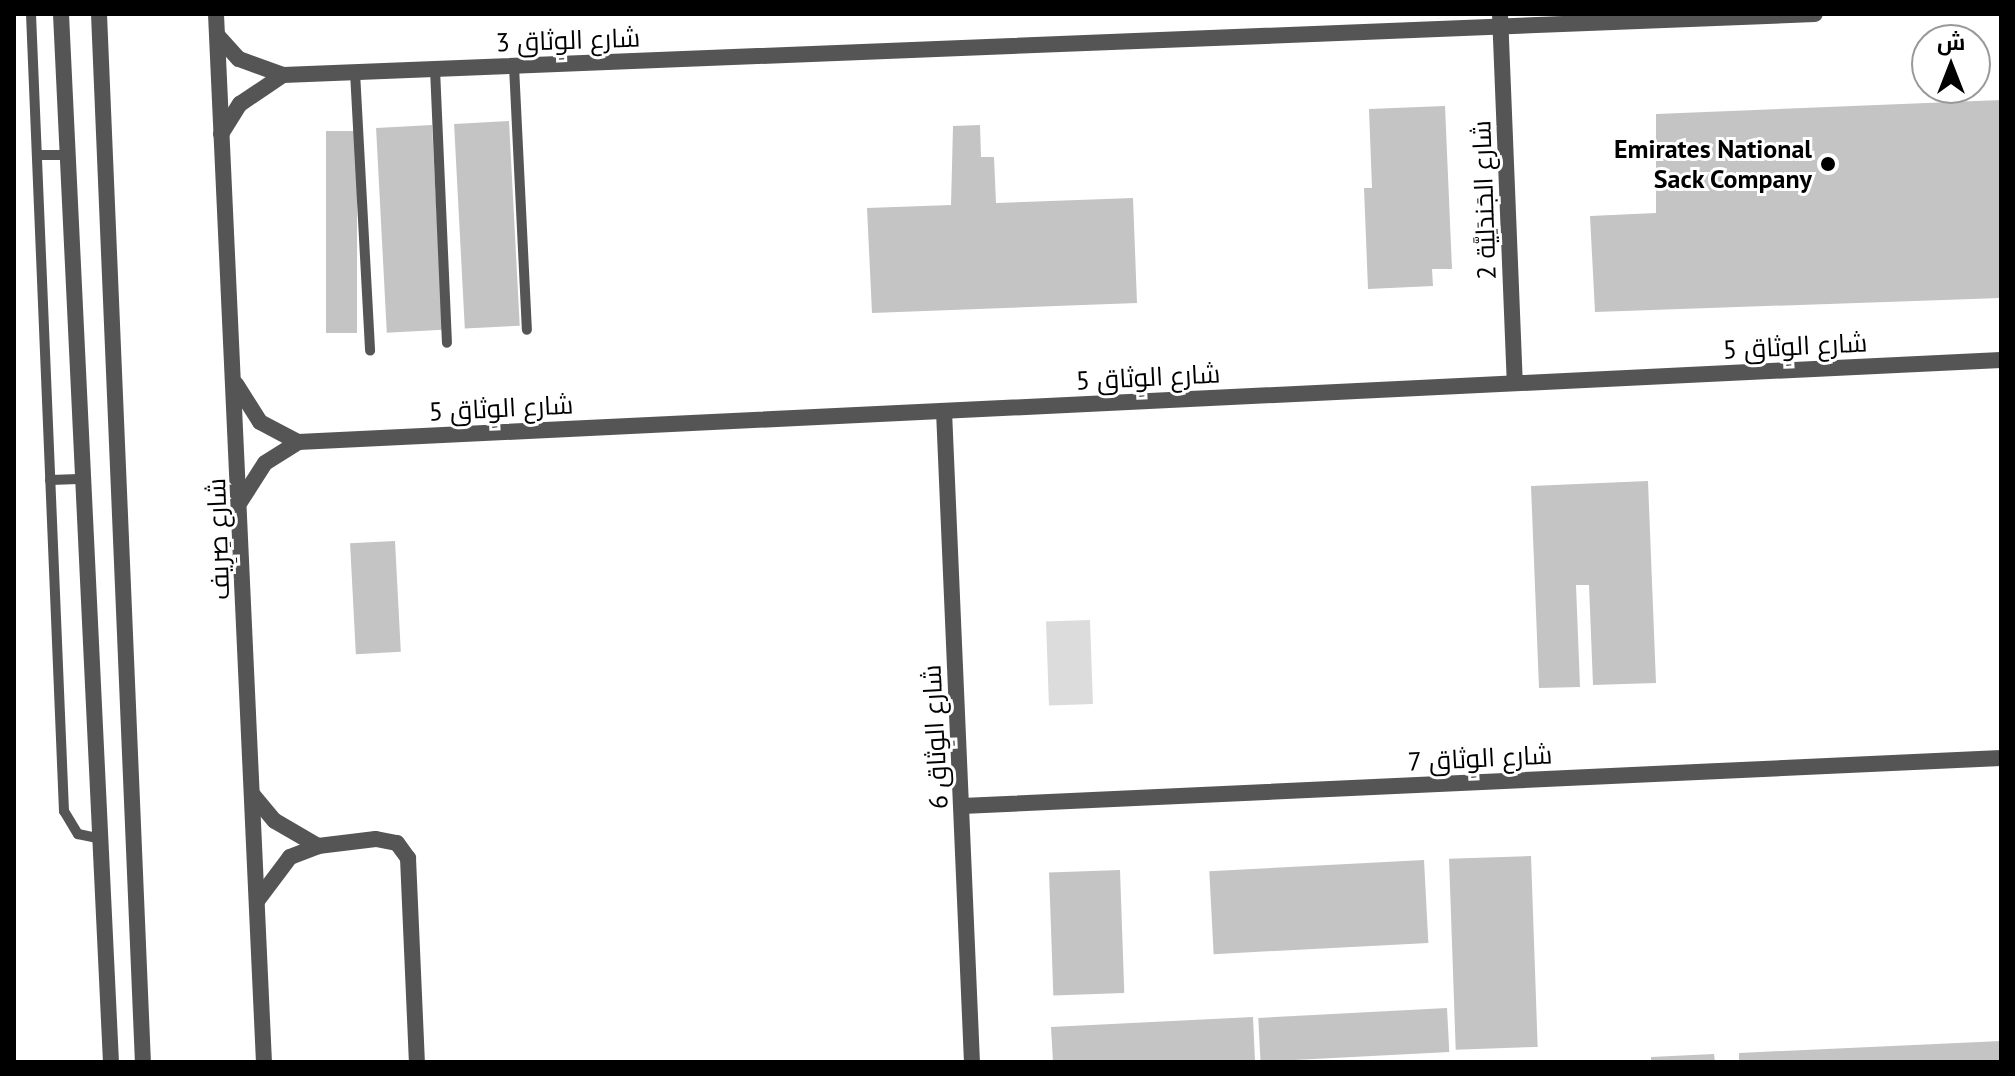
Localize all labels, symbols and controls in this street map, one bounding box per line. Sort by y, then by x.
street label: شارع الوِثاق 3 [495,22,641,58]
north arrow [1911,24,1991,104]
text: ش [1937,28,1965,56]
street label: شارع الجَندَلِيَّة 2 [1466,120,1502,280]
place label: Emirates National Sack Company [1614,133,1812,194]
marker: Emirates National Sack Company [1819,155,1837,173]
street label: شارع الوِثاق 5 [1722,327,1868,365]
street label: شارع الوِثاق 5 [1075,358,1221,396]
street label: شارع الوِثاق 5 [428,389,574,427]
street label: شارع صِرِيف [200,477,236,601]
street label: شارع الوِثاق 6 [916,664,954,810]
street label: شارع الوِثاق 7 [1407,739,1553,777]

